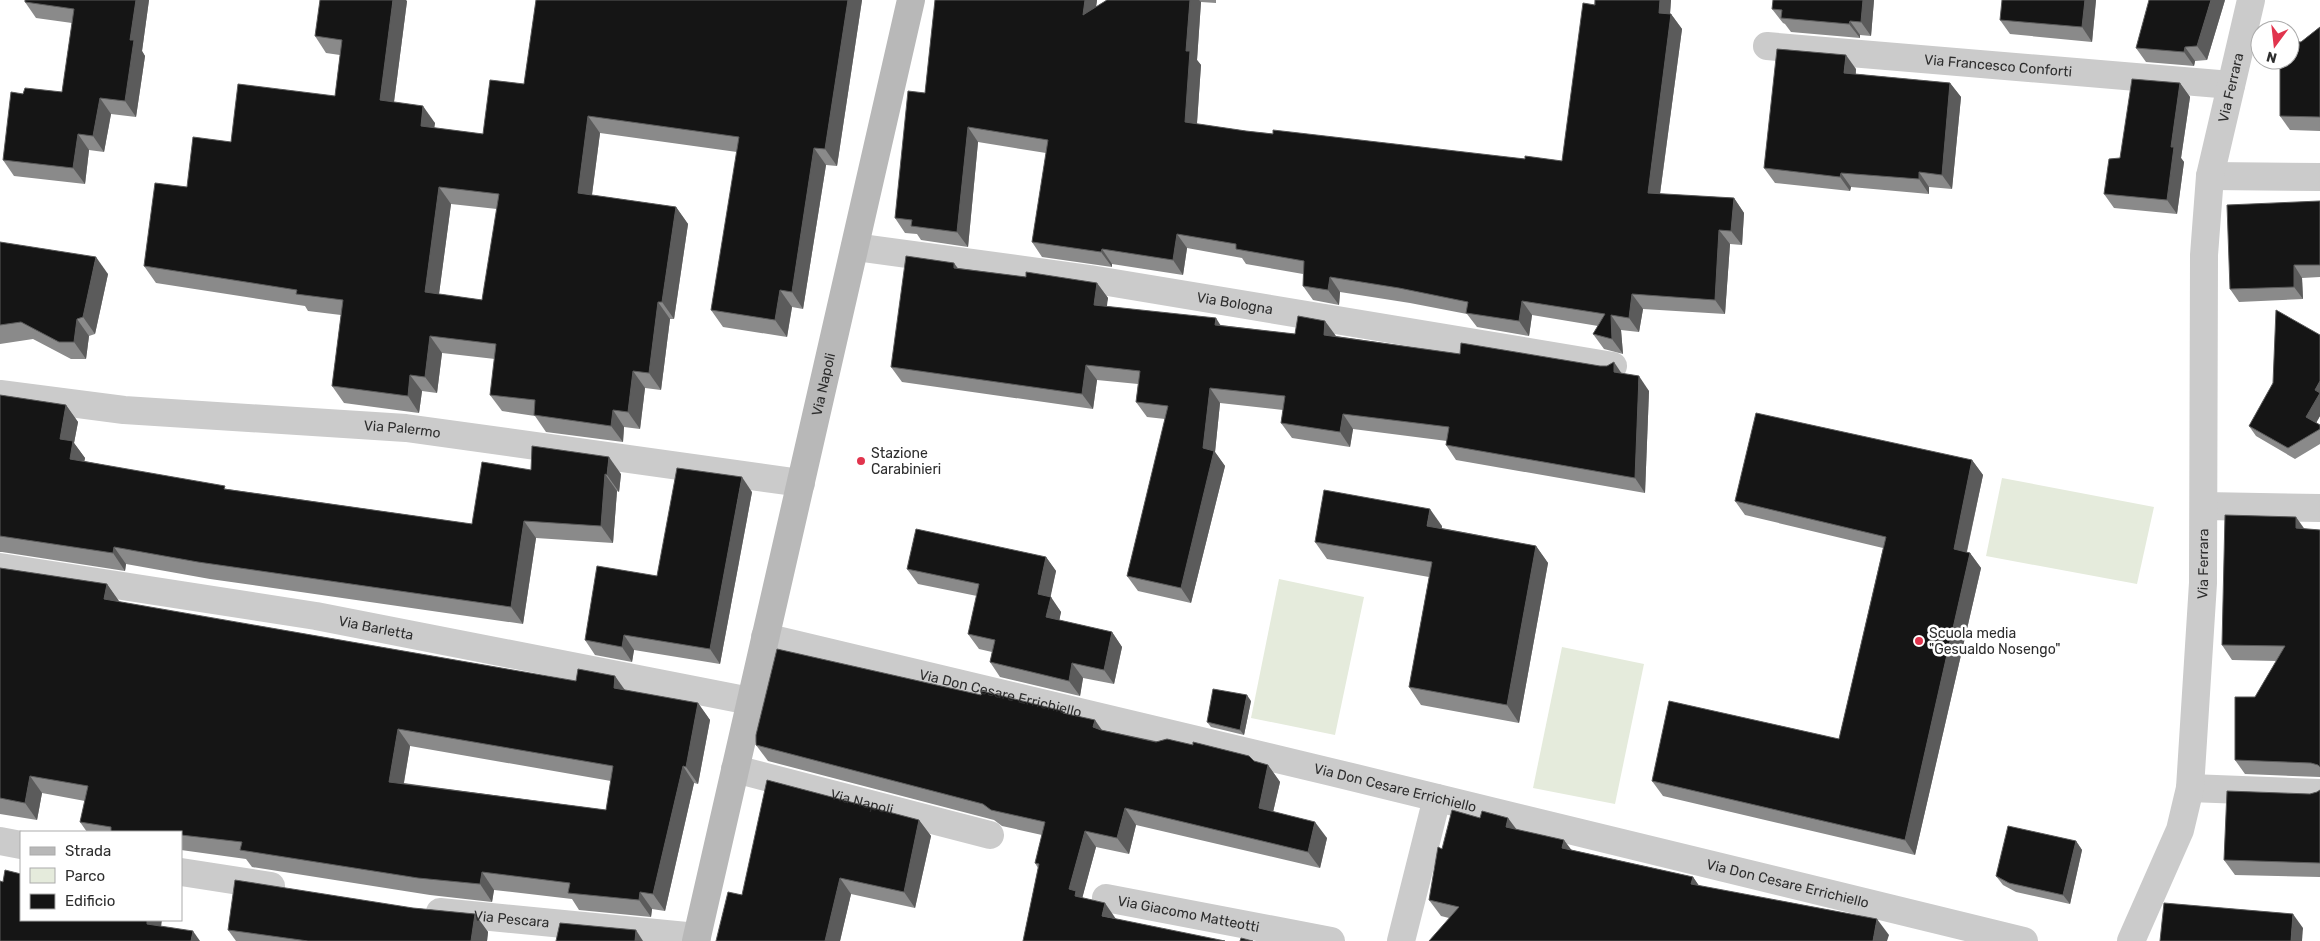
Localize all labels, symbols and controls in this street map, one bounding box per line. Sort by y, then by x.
north arrow [2250,20,2300,70]
text: N [2265,48,2279,67]
street label: Via Francesco Conforti [1924,51,2073,80]
street label: Via Ferrara [2214,51,2247,124]
street label: Via Bologna [1195,288,1274,318]
street label: Via Napoli [808,351,839,418]
street label: Via Palermo [363,417,442,441]
place label: Stazione Carabinieri [871,445,941,478]
marker: Stazione Carabinieri [855,455,867,467]
street label: Via Ferrara [2193,528,2212,600]
street label: Via Barletta [337,612,415,643]
place label: Scuola media "Gesualdo Nosengo" [1929,625,2061,658]
marker: Scuola media "Gesualdo Nosengo" [1913,635,1925,647]
street label: Via Don Cesare Errichiello [917,666,1083,721]
street label: Via Don Cesare Errichiello [1312,760,1478,816]
street label: Via Napoli [829,786,895,818]
legend [20,831,182,921]
text: Strada [65,842,111,860]
street label: Via Don Cesare Errichiello [1705,855,1871,911]
text: Parco [65,867,105,885]
text: Edificio [65,892,115,910]
street label: Via Giacomo Matteotti [1116,892,1261,936]
street label: Via Pescara [473,907,550,931]

